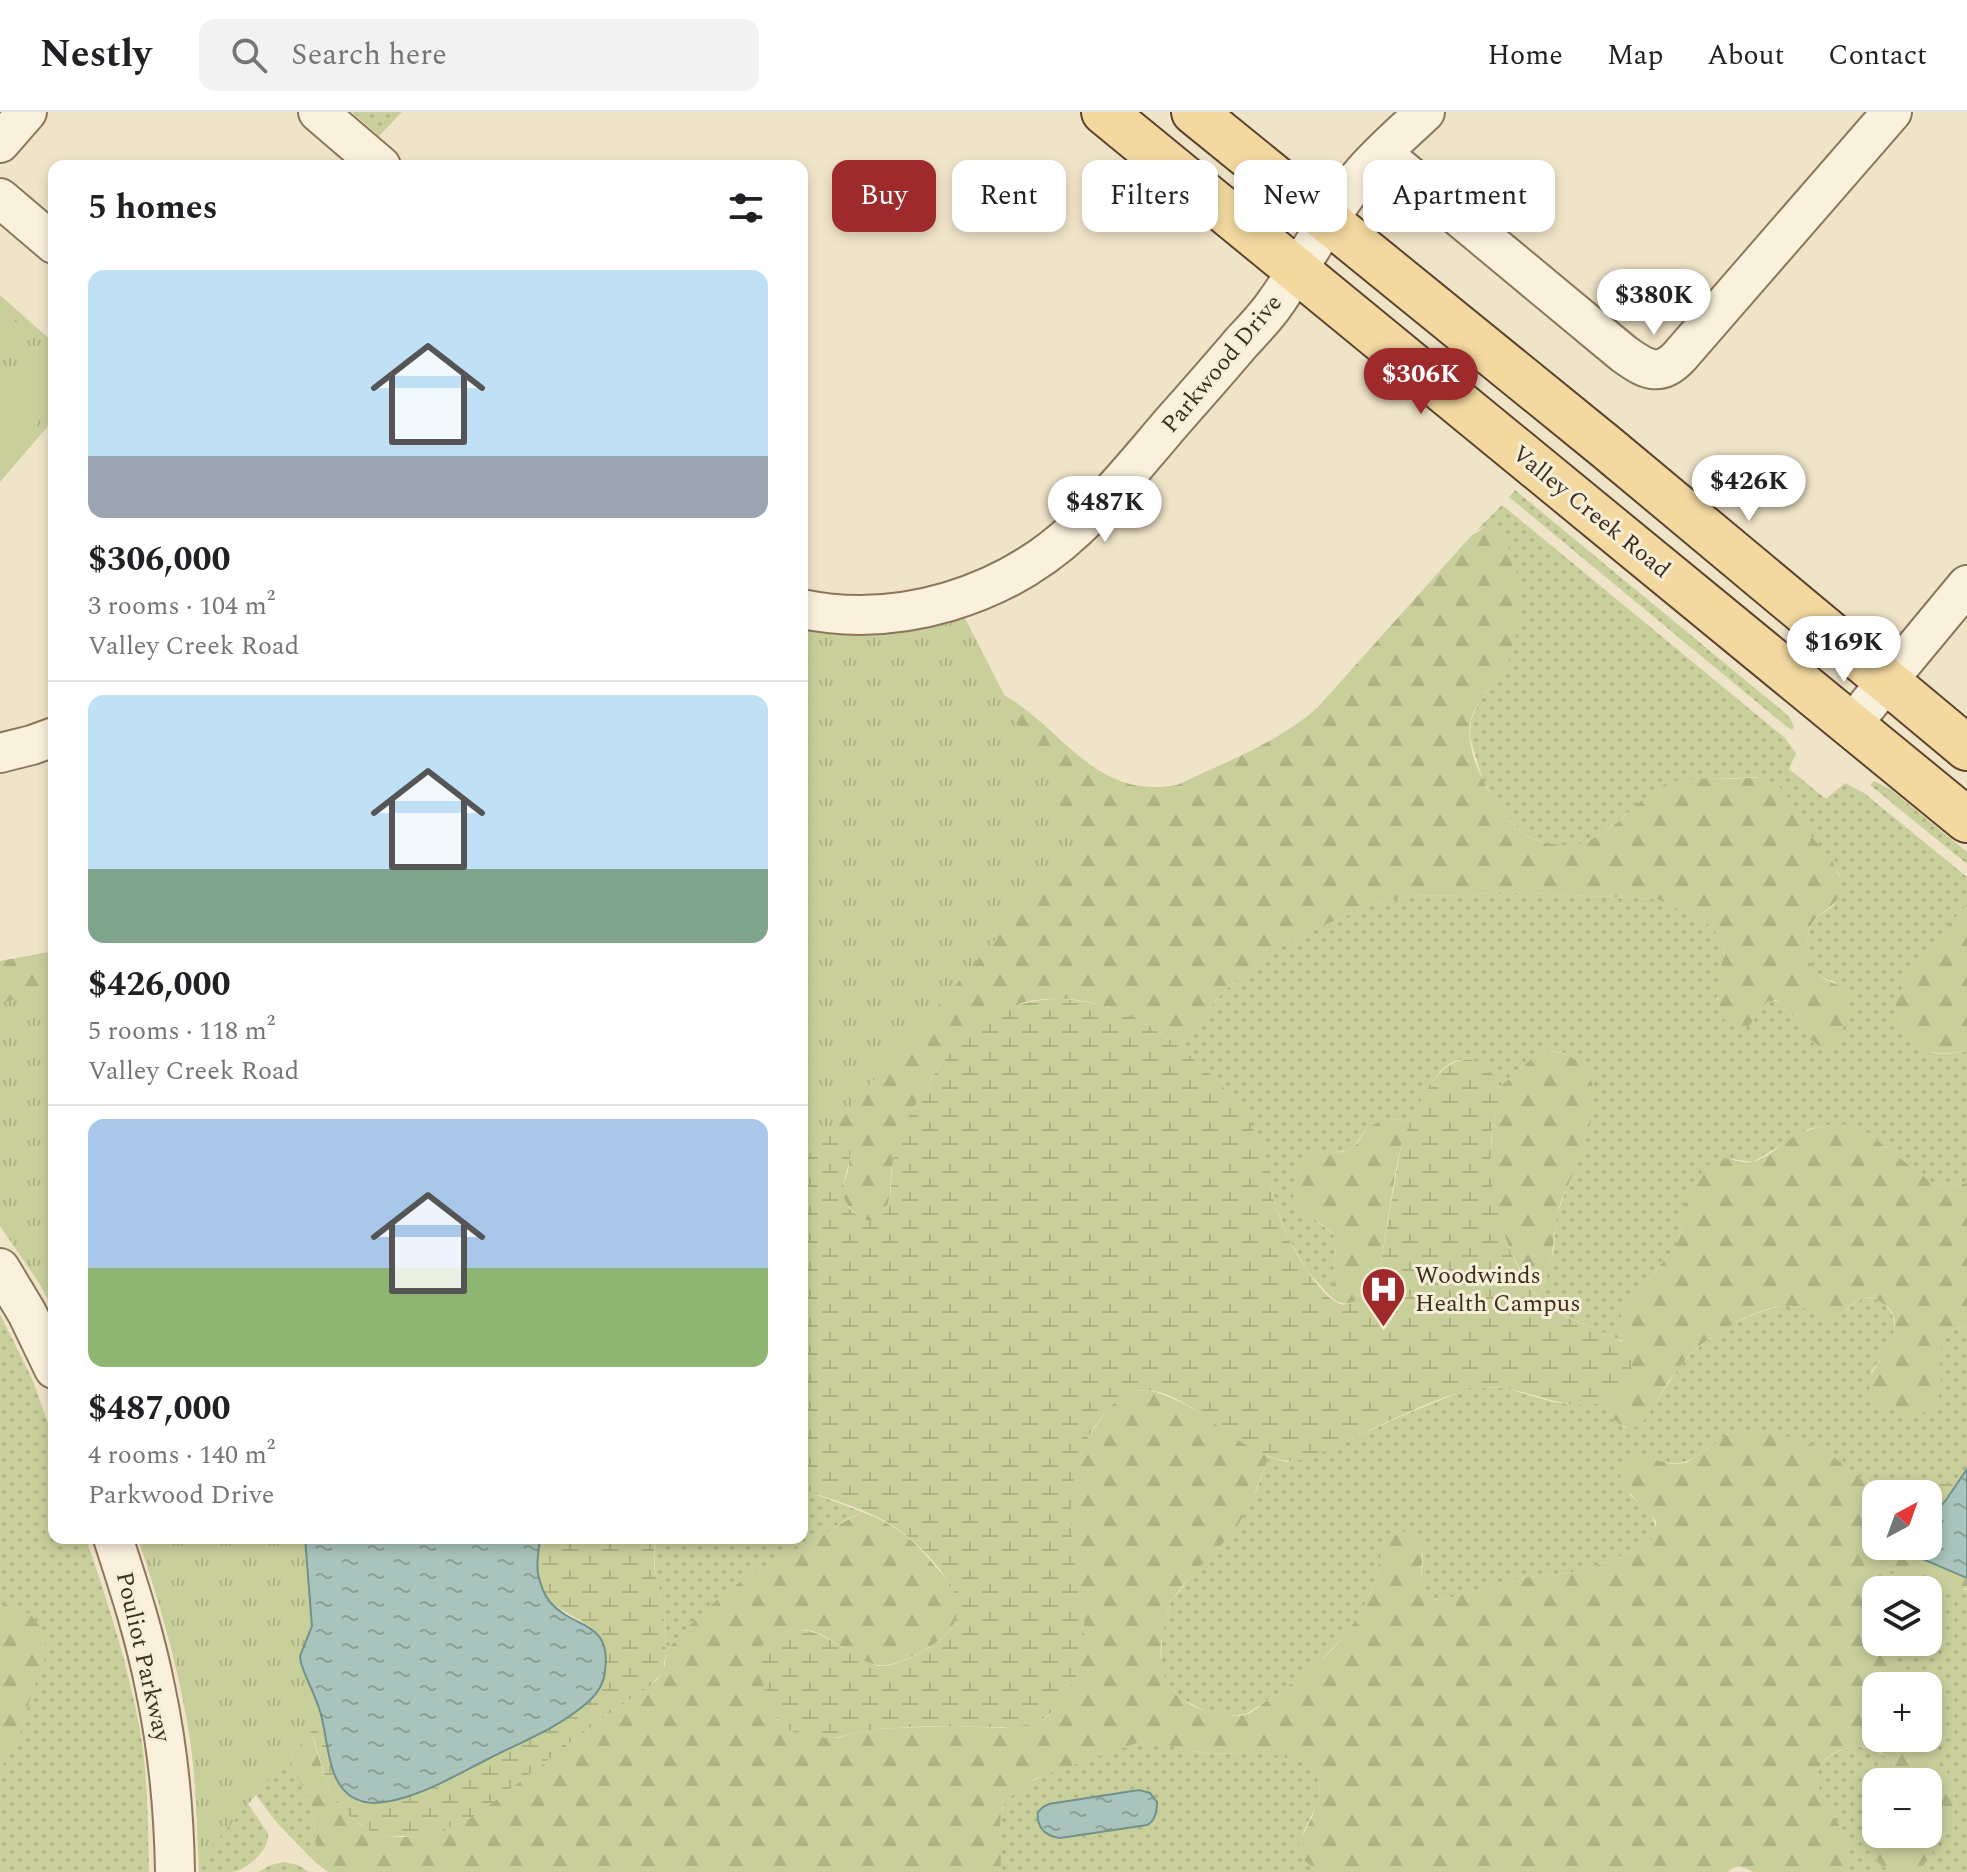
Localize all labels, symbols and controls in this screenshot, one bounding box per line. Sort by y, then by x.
search box [199,19,759,91]
text: Nestly [40,26,151,84]
text: Search here [291,32,447,78]
icon: search [227,33,271,77]
text: Home [1487,34,1563,77]
text: Map [1607,34,1663,77]
text: About [1707,34,1784,77]
text: Contact [1828,34,1927,77]
chip: Buy [832,160,936,232]
chip: Rent [952,160,1066,232]
chip: Filters [1082,160,1218,232]
chip: New [1234,160,1347,232]
chip: Apartment [1363,160,1555,232]
text: 5 homes [88,182,218,234]
icon: filters [724,186,768,230]
pin: $380K [1598,269,1710,337]
text: $380K [1615,275,1693,315]
street label: Parkwood Drive [1153,287,1291,441]
icon: home [356,322,500,466]
pin: $306K [1365,348,1477,416]
text: $306K [1382,354,1460,394]
street label: Valley Creek Road [1504,437,1678,587]
pin: $426K [1693,455,1805,523]
text: $426K [1710,461,1788,501]
pin: $487K [1049,476,1161,544]
text: $487K [1066,482,1144,522]
text: $306,000 [88,534,231,586]
text: 3 rooms · 104 m² [88,586,275,626]
pin: $169K [1788,616,1900,684]
text: $169K [1805,622,1883,662]
text: Valley Creek Road [88,626,299,666]
icon: home [356,747,500,891]
text: $426,000 [88,959,231,1011]
text: 5 rooms · 118 m² [88,1011,275,1051]
text: Valley Creek Road [88,1051,299,1091]
icon: home [356,1171,500,1315]
place label: Woodwinds Health Campus [1415,1258,1581,1322]
hospital icon: Woodwinds Health Campus [1360,1266,1408,1329]
text: $487,000 [88,1383,231,1435]
text: 4 rooms · 140 m² [88,1435,275,1475]
text: Parkwood Drive [88,1475,274,1515]
north arrow [1862,1480,1942,1560]
map controls [1862,1480,1942,1848]
street label: Pouliot Parkway [106,1568,180,1747]
button: layers [1862,1576,1942,1656]
button: + [1862,1672,1942,1752]
button: − [1862,1768,1942,1848]

